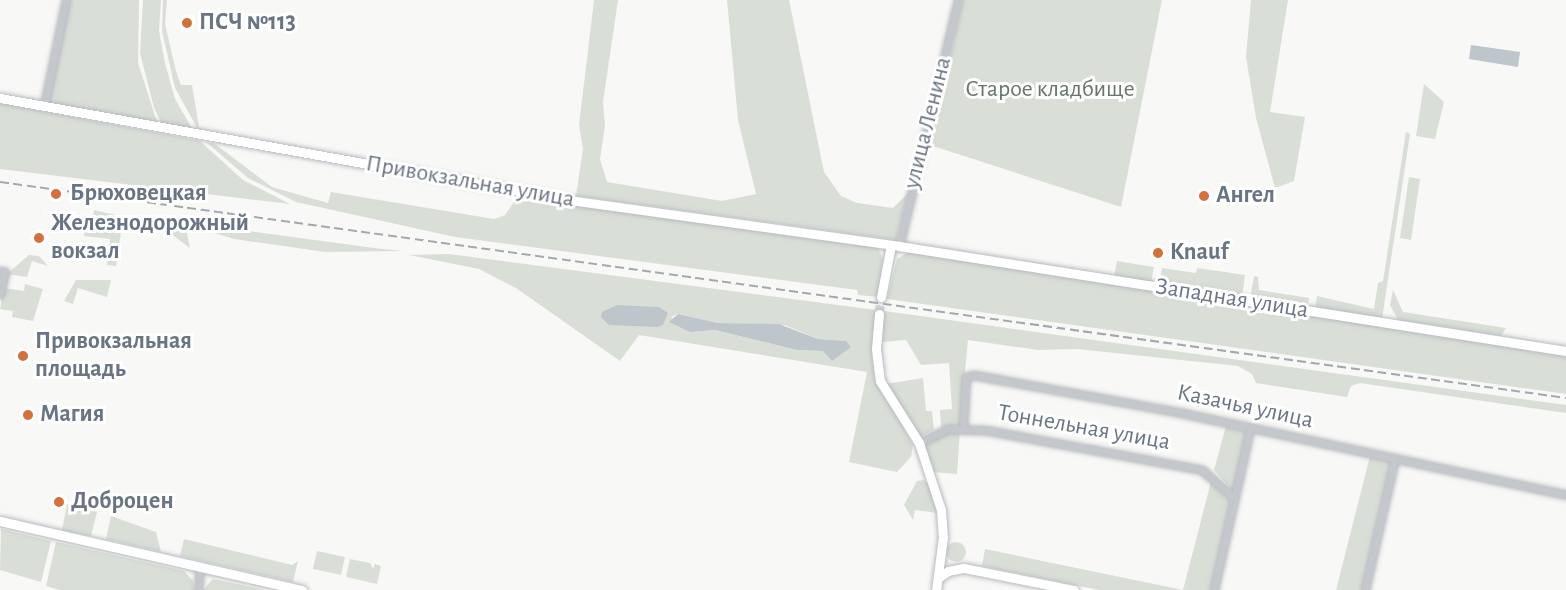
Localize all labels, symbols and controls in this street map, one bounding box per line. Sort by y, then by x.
place label: ПСЧ №113 [199,9,296,37]
marker: ПСЧ №113 [180,16,194,30]
street label: улица Ленина [898,54,958,192]
park label: Старое кладбище [965,76,1135,104]
street label: Привокзальная улица [364,149,576,215]
place label: Брюховецкая [70,180,207,208]
place label: Ангел [1216,182,1275,210]
marker: Брюховецкая [47,185,65,203]
marker: Ангел [1197,189,1211,203]
place label: Железнодорожный вокзал [51,210,249,266]
marker: Железнодорожный вокзал [32,231,46,245]
place label: Knauf [1170,239,1228,267]
marker: Knauf [1151,246,1165,260]
street label: Западная улица [1154,273,1310,325]
place label: Привокзальная площадь [35,328,192,384]
marker: Привокзальная площадь [16,349,30,363]
street label: Казачья улица [1174,379,1316,435]
street label: Тоннельная улица [996,399,1172,457]
place label: Магия [40,401,104,429]
marker: Магия [21,408,35,422]
place label: Доброцен [71,488,174,516]
marker: Доброцен [52,495,66,509]

